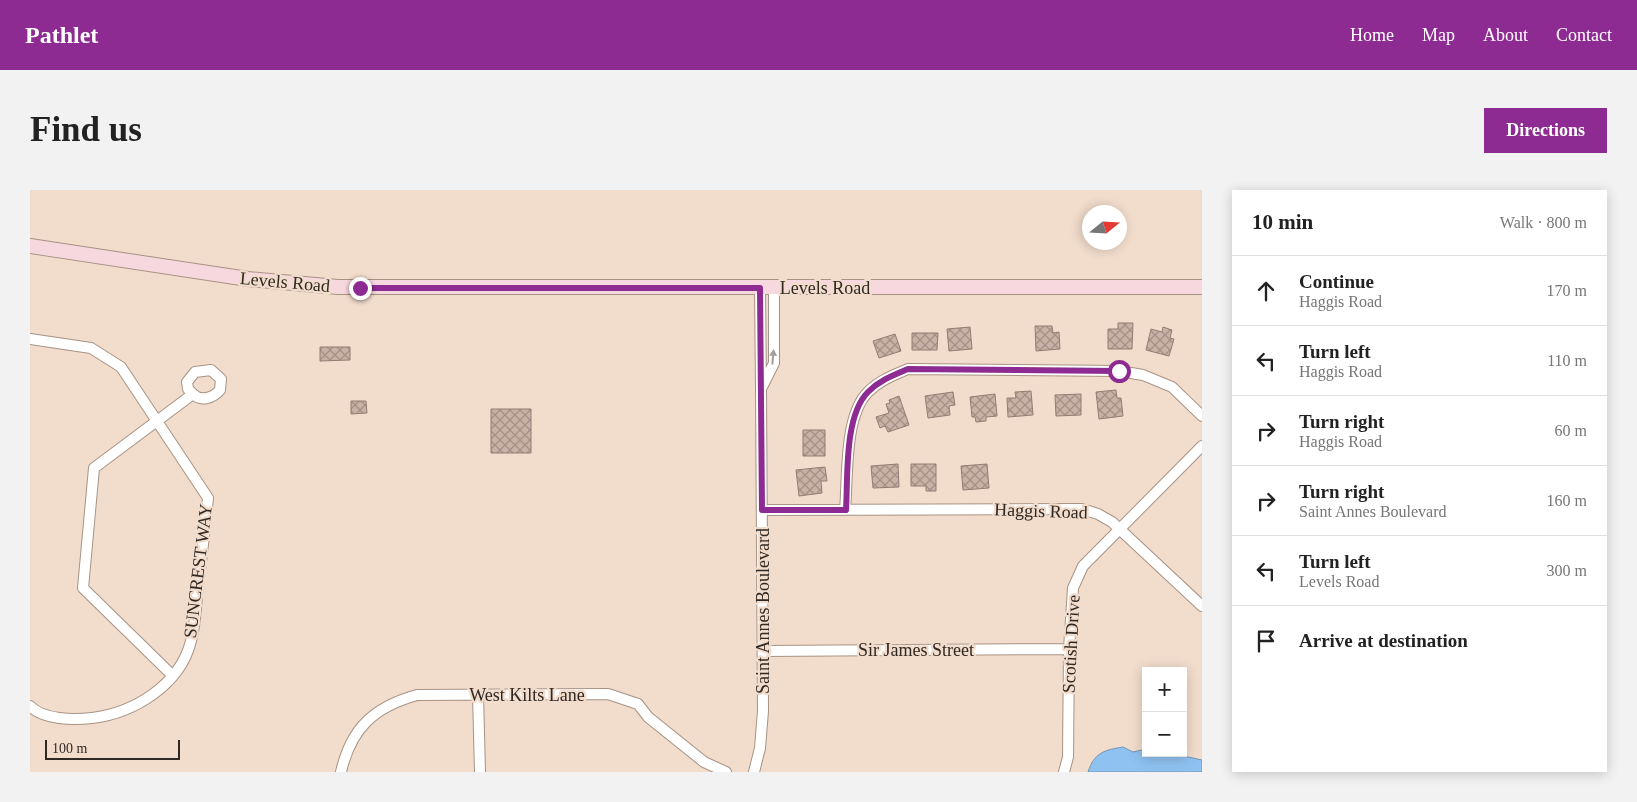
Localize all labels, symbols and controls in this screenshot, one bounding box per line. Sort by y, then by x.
text: Pathlet [25,22,98,48]
text: Home [1350,25,1394,45]
text: Map [1422,25,1455,45]
text: About [1483,25,1528,45]
text: Contact [1556,25,1612,45]
button: Directions [1484,108,1607,153]
text: Find us [30,110,142,149]
north arrow [1082,205,1127,250]
text: 10 min [1252,210,1313,234]
text: Walk · 800 m [1500,214,1587,231]
street label: Levels Road [239,268,331,296]
text: Continue [1299,271,1374,292]
route end [349,277,372,300]
icon: ahead [1252,277,1280,305]
street label: Levels Road [780,278,870,298]
text: 170 m [1547,282,1587,299]
text: Haggis Road [1299,293,1382,310]
text: Turn left [1299,341,1371,362]
icon: left [1252,347,1280,375]
one-way arrow [770,349,778,365]
text: 110 m [1547,352,1587,369]
route start [1108,360,1131,383]
text: Haggis Road [1299,363,1382,380]
text: Turn right [1299,411,1384,432]
icon: right [1252,417,1280,445]
text: 60 m [1555,422,1587,439]
text: Haggis Road [1299,433,1382,450]
text: Turn right [1299,481,1384,502]
icon: right [1252,487,1280,515]
text: 160 m [1547,492,1587,509]
street label: Haggis Road [994,499,1088,523]
street label: SUNCREST WAY [180,503,216,639]
text: Saint Annes Boulevard [1299,503,1447,520]
street label: Saint Annes Boulevard [753,528,773,694]
text: Turn left [1299,551,1371,572]
icon: left [1252,557,1280,585]
text: 300 m [1547,562,1587,579]
text: Levels Road [1299,573,1379,590]
street label: Scotish Drive [1058,594,1084,694]
icon: arrive [1252,627,1280,655]
text: Arrive at destination [1299,630,1468,651]
street label: Sir James Street [858,640,974,660]
map controls [1142,667,1187,757]
button: + [1142,667,1187,712]
street label: West Kilts Lane [469,685,585,705]
button: − [1142,712,1187,757]
scale bar [45,737,180,760]
text: 100 m [52,741,87,756]

